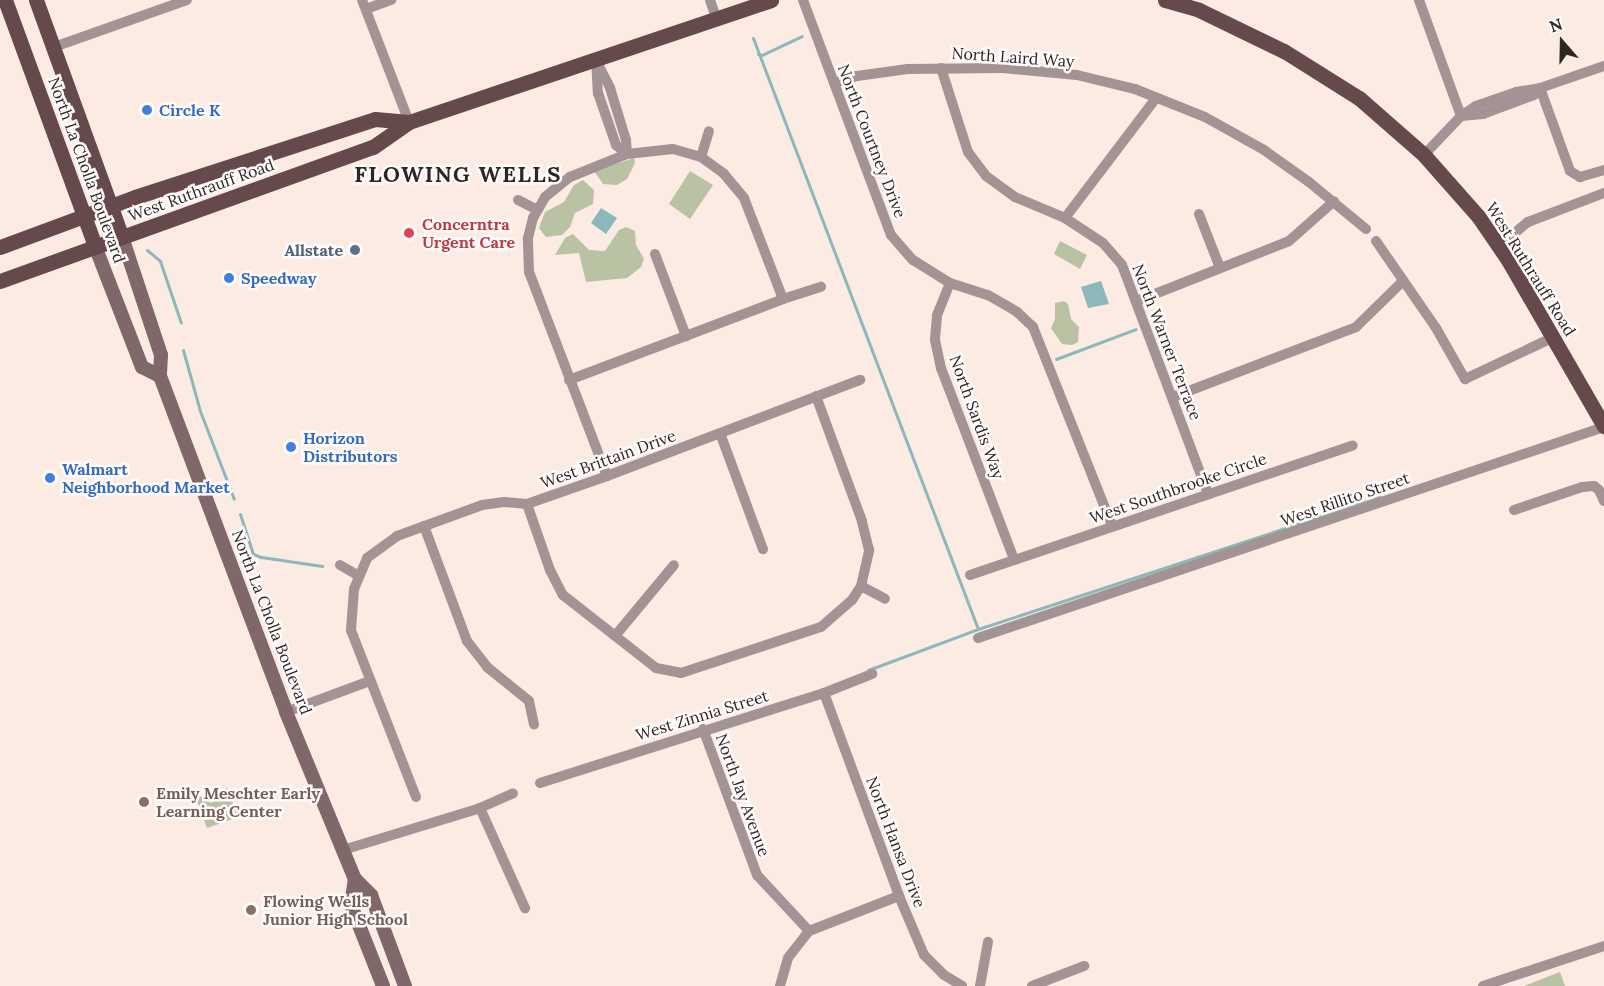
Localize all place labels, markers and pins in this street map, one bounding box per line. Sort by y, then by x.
place label: Circle K [159,100,220,120]
marker: Circle K [140,103,154,117]
place label: Concerntra Urgent Care [422,214,515,252]
marker: Concerntra Urgent Care [400,224,418,242]
place label: Allstate [284,240,343,260]
marker: Allstate [348,243,362,257]
place label: Speedway [241,268,317,288]
marker: Speedway [222,271,236,285]
place label: Horizon Distributors [303,428,398,466]
marker: Horizon Distributors [284,440,298,454]
place label: Walmart Neighborhood Market [62,459,230,497]
marker: Walmart Neighborhood Market [43,471,57,485]
place label: Emily Meschter Early Learning Center [156,783,320,821]
marker: Emily Meschter Early Learning Center [137,795,151,809]
place label: Flowing Wells Junior High School [263,891,408,929]
marker: Flowing Wells Junior High School [244,903,258,917]

